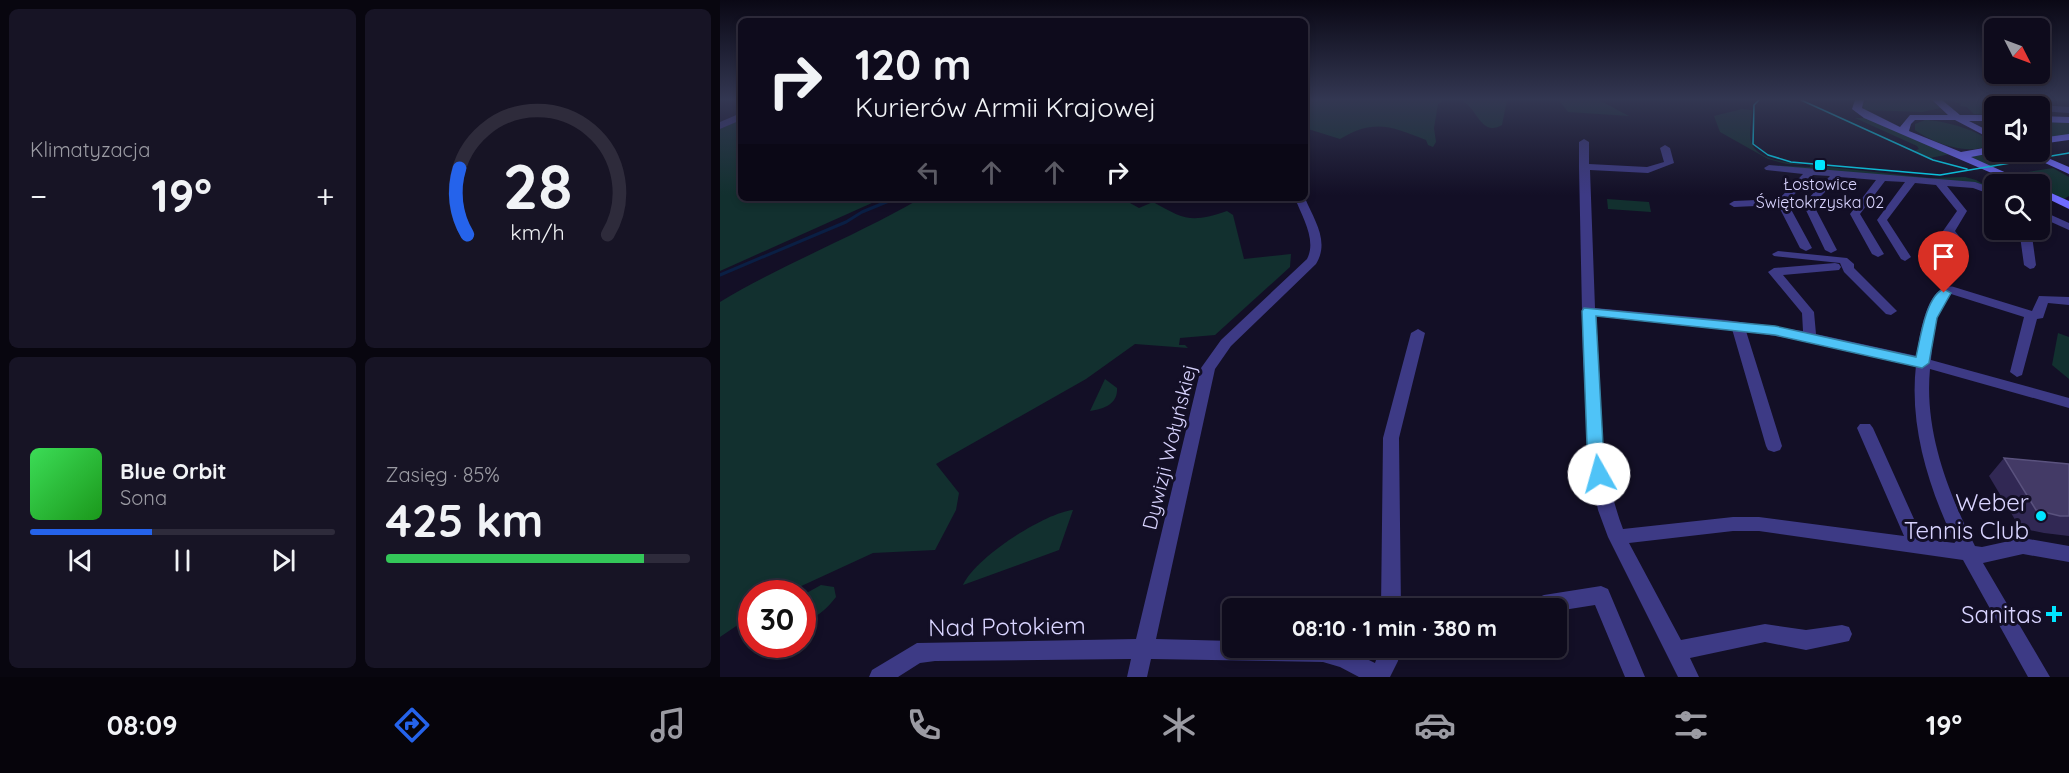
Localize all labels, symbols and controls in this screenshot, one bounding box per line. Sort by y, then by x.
north arrow [1984,18,2050,84]
map controls [1984,18,2050,240]
text: 120 m [855,38,972,91]
icon: right [756,42,834,120]
text: Kurierów Armii Krajowej [855,90,1156,124]
button: sound [1984,96,2050,162]
text: Klimatyzacja [30,137,150,162]
text: 28 [503,147,573,225]
icon: left [912,156,945,189]
icon: ahead [975,156,1008,189]
icon: ahead [1038,156,1071,189]
icon: right [1101,156,1134,189]
marker: Łostowice Świętokrzyska 02 [1813,158,1827,172]
text: 19° [151,167,212,223]
place label: Łostowice Świętokrzyska 02 [1756,174,1884,212]
button: search [1984,174,2050,240]
text: − [30,175,47,216]
text: + [316,175,334,216]
text: km/h [511,220,565,246]
pin [1918,231,1969,293]
icon: arrive [1927,240,1960,273]
street label: Dywizji Wołyńskiej [1136,362,1202,532]
position arrow [1567,442,1631,506]
text: Blue Orbit [120,457,226,485]
text: Zasięg · 85% [386,462,500,487]
text: Sona [120,485,167,510]
place label: Weber Tennis Club [1904,487,2029,545]
text: 425 km [386,492,543,548]
marker: Weber Tennis Club [2034,509,2048,523]
icon: previous [64,544,97,577]
icon: pause [166,544,199,577]
icon: next [267,544,300,577]
speed limit sign: 30 [738,580,816,658]
place label: Sanitas [1961,599,2042,629]
marker: Sanitas [2047,607,2061,621]
street label: Nad Potokiem [928,610,1086,642]
text: 08:10 · 1 min · 380 m [1292,614,1497,642]
icon: directions [391,704,433,746]
icon: music [647,704,689,746]
icon: phone [903,704,945,746]
icon: climate [1158,704,1200,746]
icon: car [1414,704,1456,746]
icon: filters [1670,704,1712,746]
text: 08:09 [107,708,178,742]
text: 19° [1926,708,1962,742]

